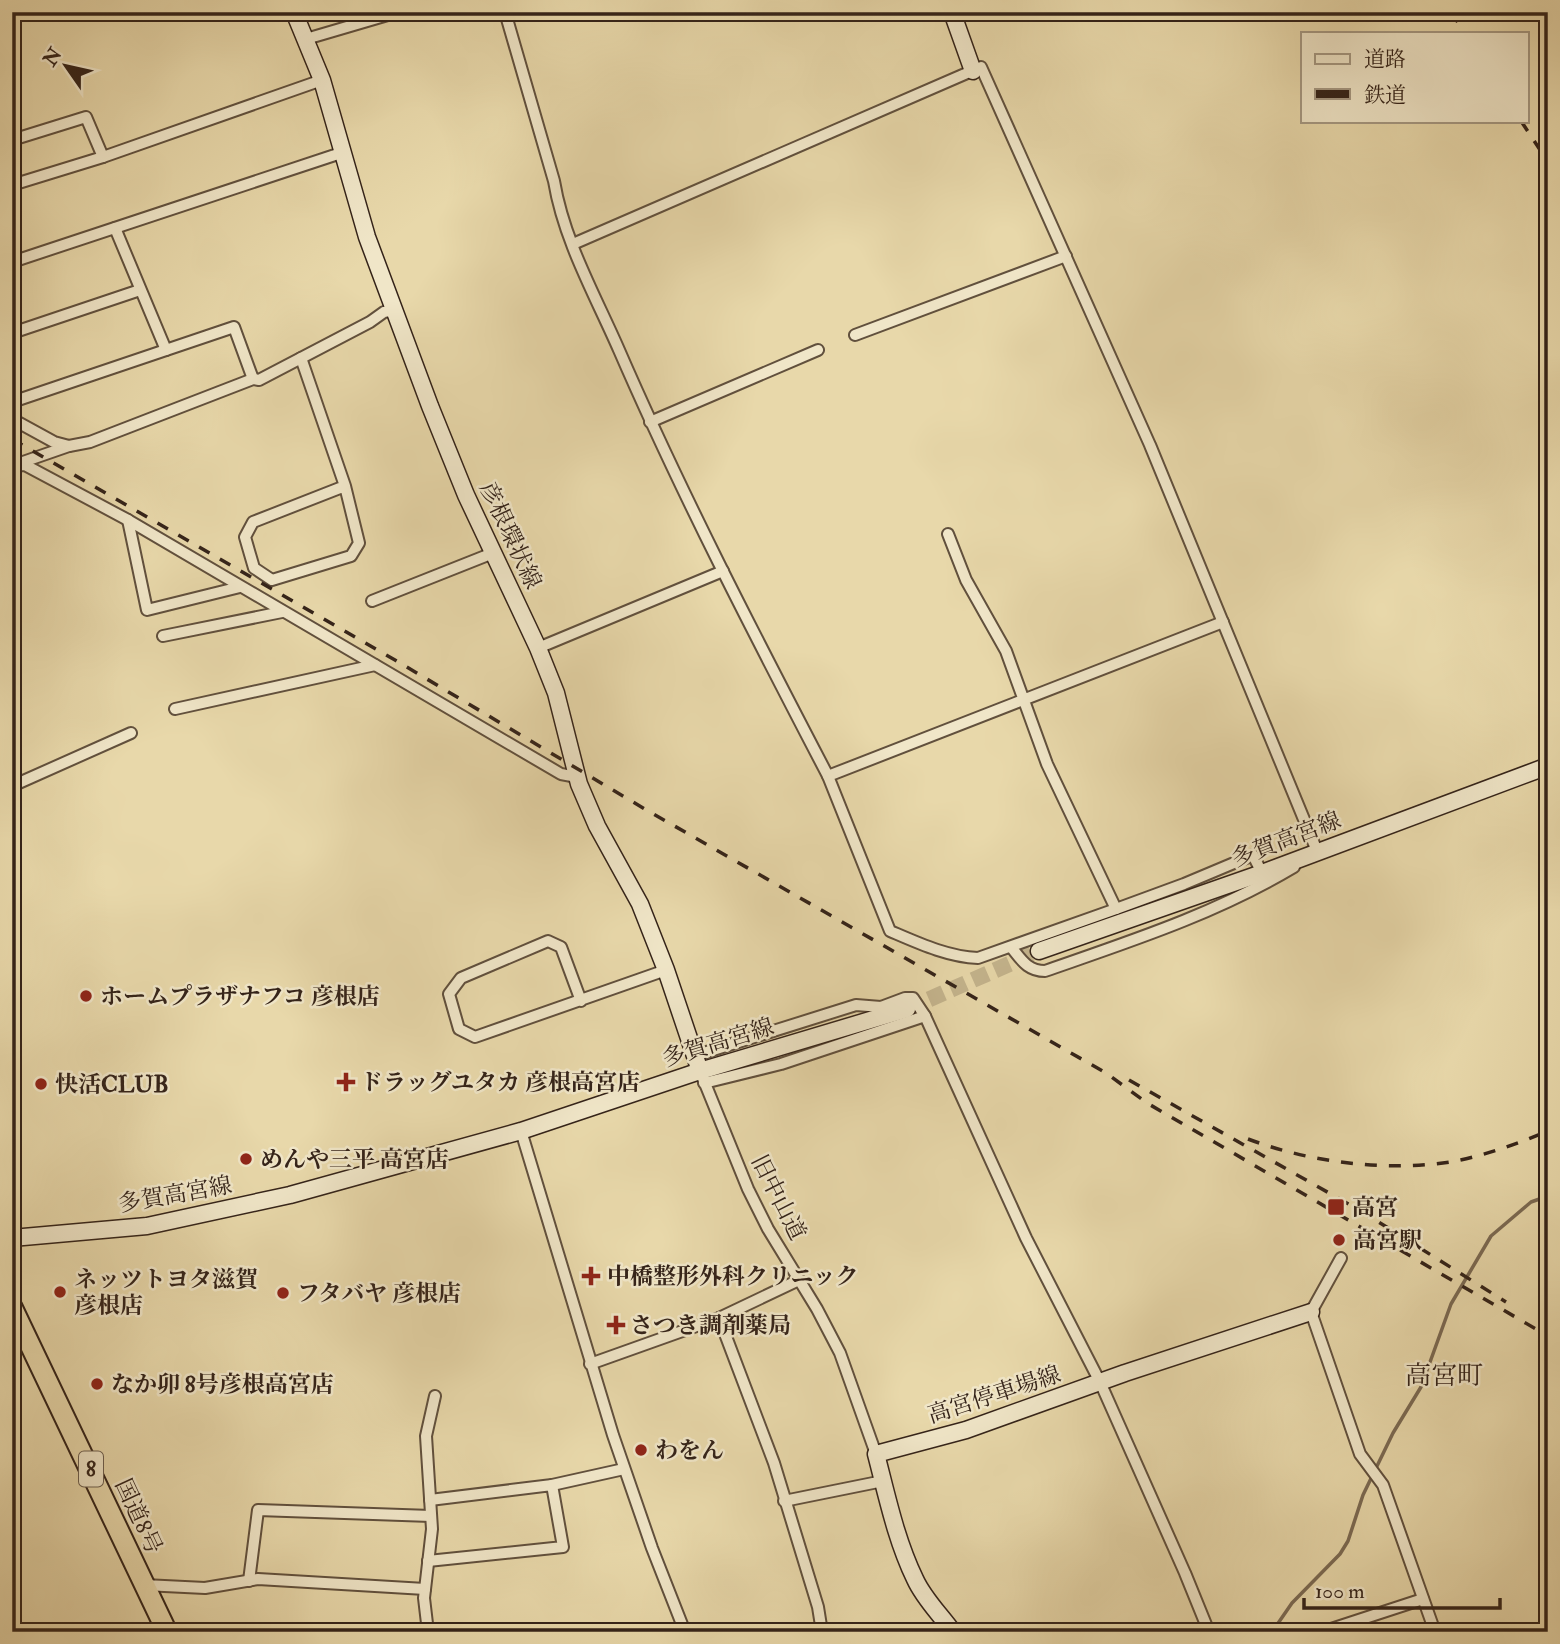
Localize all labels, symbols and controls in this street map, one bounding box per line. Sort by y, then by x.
north arrow [32,32,102,102]
legend [1301,32,1528,122]
text: N [37,42,68,72]
text: 道路 [1364,46,1406,73]
text: 鉄道 [1364,82,1406,109]
street label: 彦根環状線 [473,477,548,593]
street label: 多賀高宮線 [1227,805,1345,874]
place label: ホームプラザナフコ 彦根店 [100,982,380,1011]
marker: ホームプラザナフコ 彦根店 [78,988,94,1004]
street label: 多賀高宮線 [659,1012,777,1073]
place label: ドラッグユタカ 彦根高宮店 [360,1068,640,1097]
place label: 快活CLUB [55,1070,169,1099]
marker: ドラッグユタカ 彦根高宮店 [338,1074,354,1090]
marker: 快活CLUB [33,1076,49,1092]
place label: めんや三平 高宮店 [260,1145,449,1174]
street label: 旧中山道 [745,1150,812,1245]
marker: めんや三平 高宮店 [238,1151,254,1167]
street label: 多賀高宮線 [116,1170,234,1219]
place label: 高宮 [1352,1193,1398,1222]
marker: 高宮 [1326,1197,1346,1217]
place label: 高宮駅 [1353,1226,1422,1255]
marker: 高宮駅 [1331,1232,1347,1248]
place label: 中橋整形外科クリニック [607,1262,859,1291]
place label: ネッツトヨタ滋賀 彦根店 [74,1265,258,1320]
marker: 中橋整形外科クリニック [581,1266,601,1286]
place label: フタバヤ 彦根店 [297,1279,461,1308]
marker: ネッツトヨタ滋賀 彦根店 [52,1284,68,1300]
marker: フタバヤ 彦根店 [275,1285,291,1301]
place label: さつき調剤薬局 [630,1311,791,1340]
marker: さつき調剤薬局 [608,1317,624,1333]
street label: 高宮停車場線 [924,1359,1064,1430]
district label: 高宮町 [1405,1360,1483,1392]
place label: なか卯 8号彦根高宮店 [111,1370,334,1399]
marker: なか卯 8号彦根高宮店 [89,1376,105,1392]
place label: わをん [655,1436,724,1465]
marker: わをん [633,1442,649,1458]
road number: 8 [79,1452,103,1486]
street label: 国道8号 [109,1474,169,1558]
scale bar [1304,1567,1500,1611]
text: 100 m [1315,1578,1365,1605]

